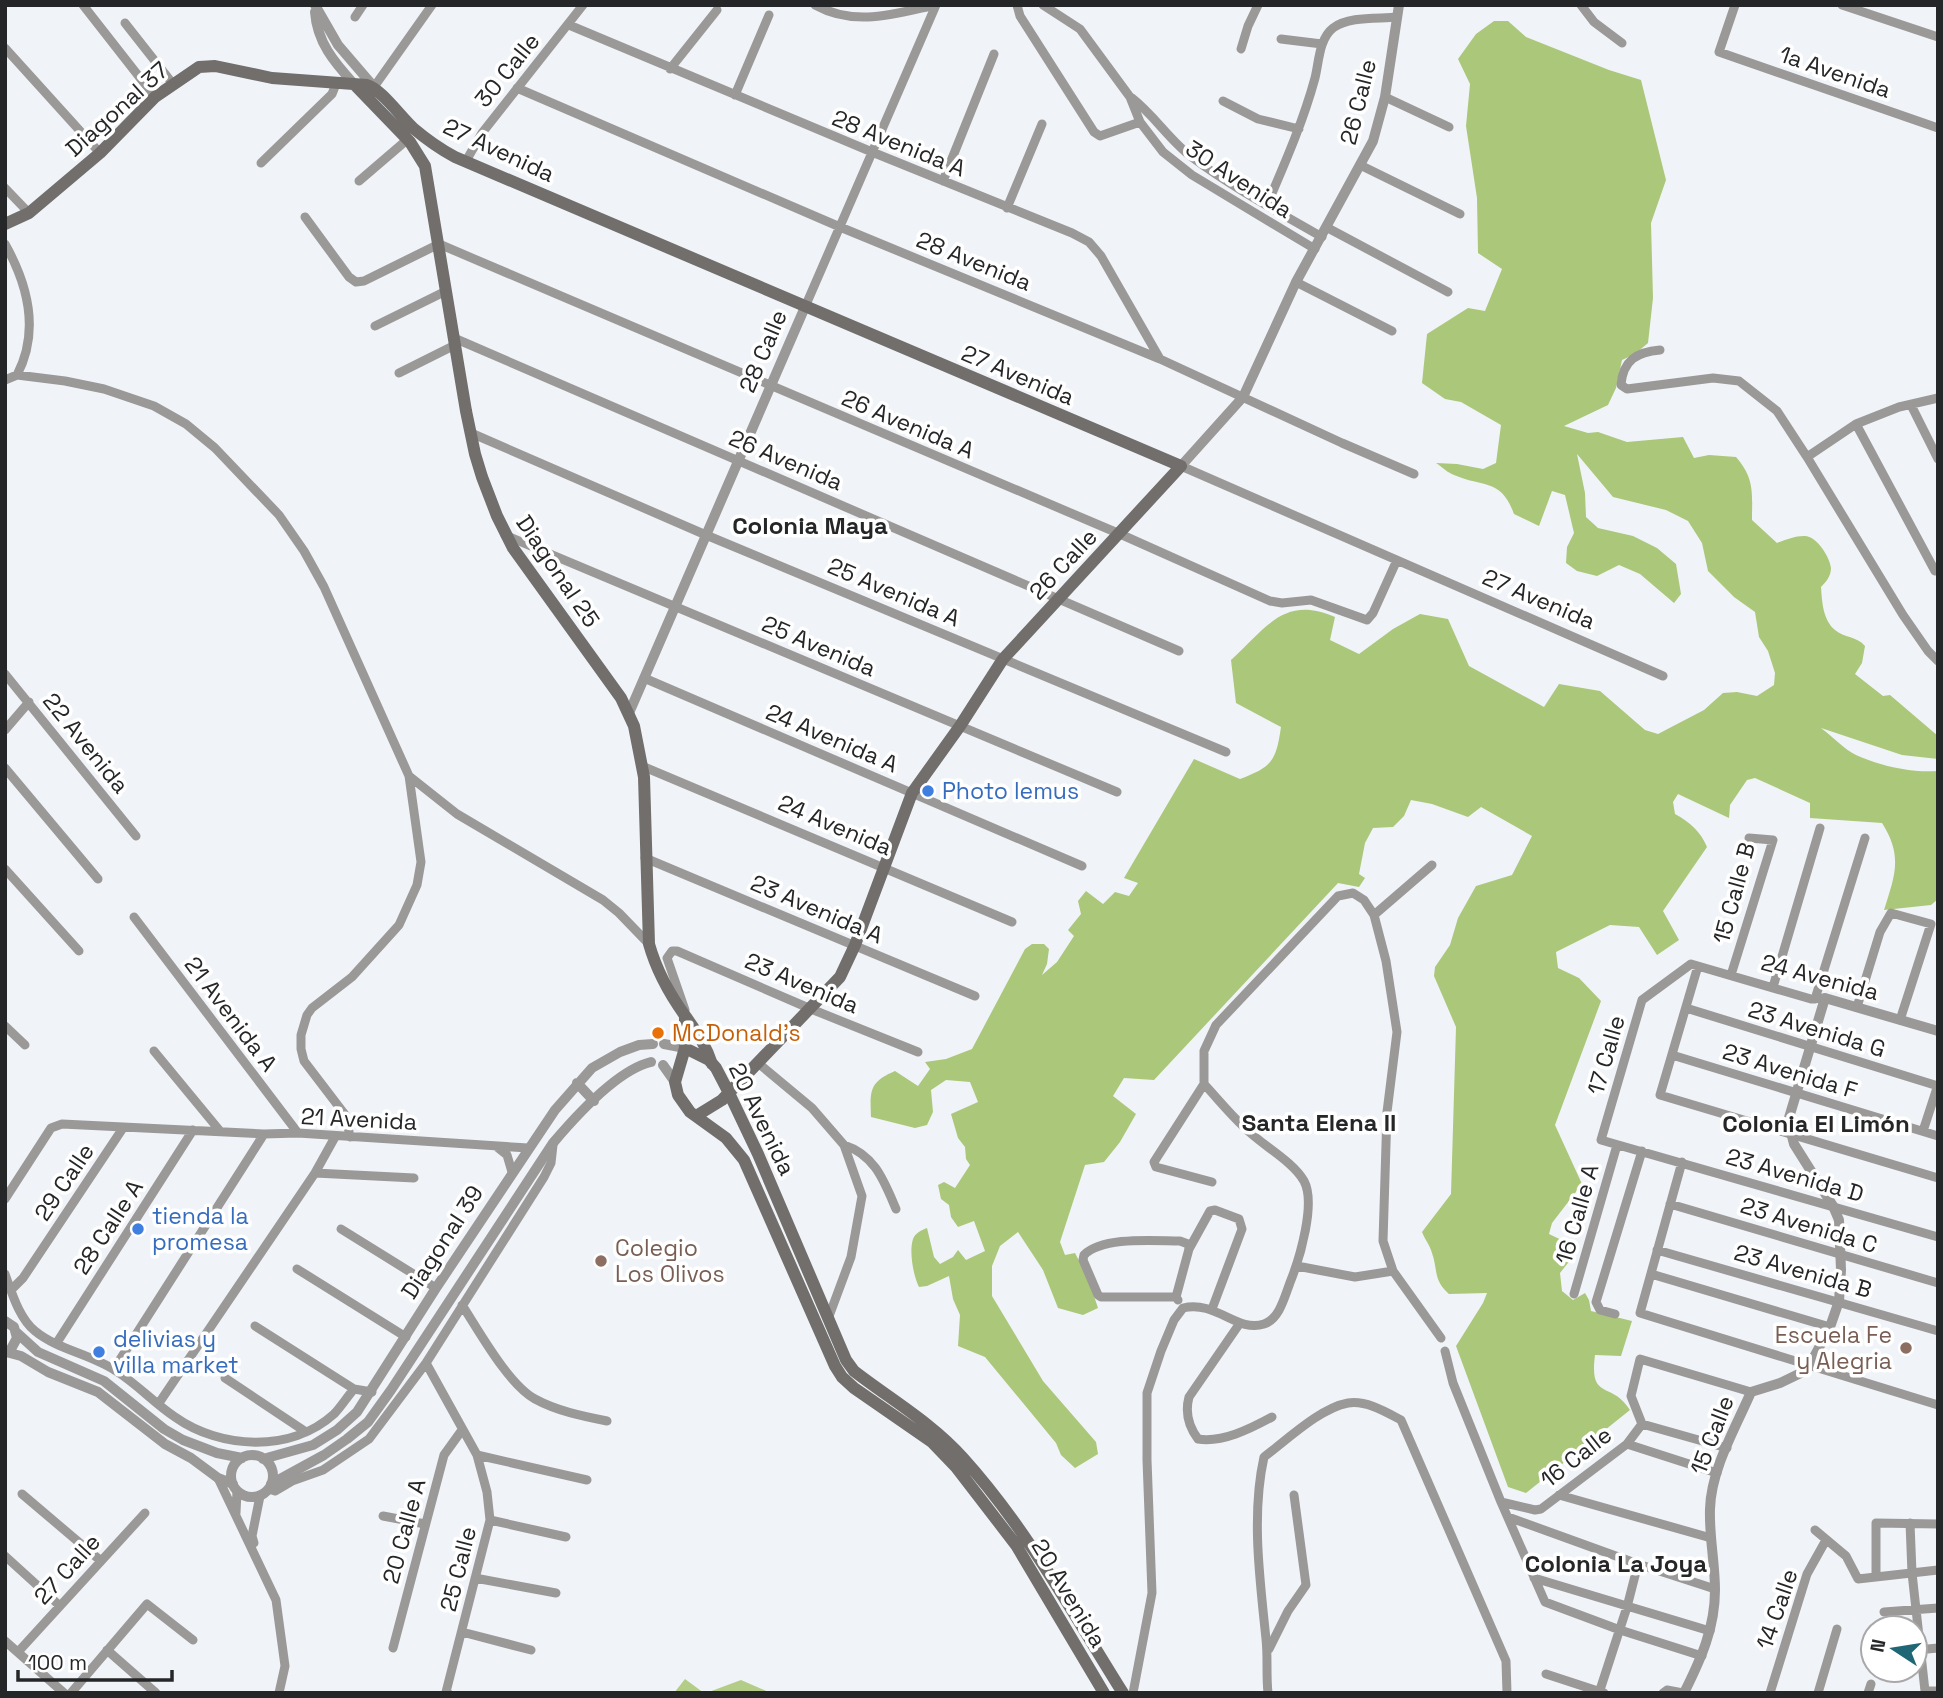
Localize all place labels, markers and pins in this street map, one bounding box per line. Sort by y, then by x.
place label: Photo lemus [942,776,1079,806]
marker: Photo lemus [920,783,936,799]
place label: McDonald's [672,1018,801,1048]
marker: McDonald's [650,1025,666,1041]
place label: tienda la promesa [152,1201,249,1257]
marker: tienda la promesa [130,1221,146,1237]
place label: Colegio Los Olivos [615,1233,725,1289]
marker: Colegio Los Olivos [593,1253,609,1269]
place label: Escuela Fe y Alegria [1775,1320,1892,1376]
place label: delivias y villa market [113,1324,239,1380]
marker: Escuela Fe y Alegria [1898,1340,1914,1356]
marker: delivias y villa market [91,1344,107,1360]

